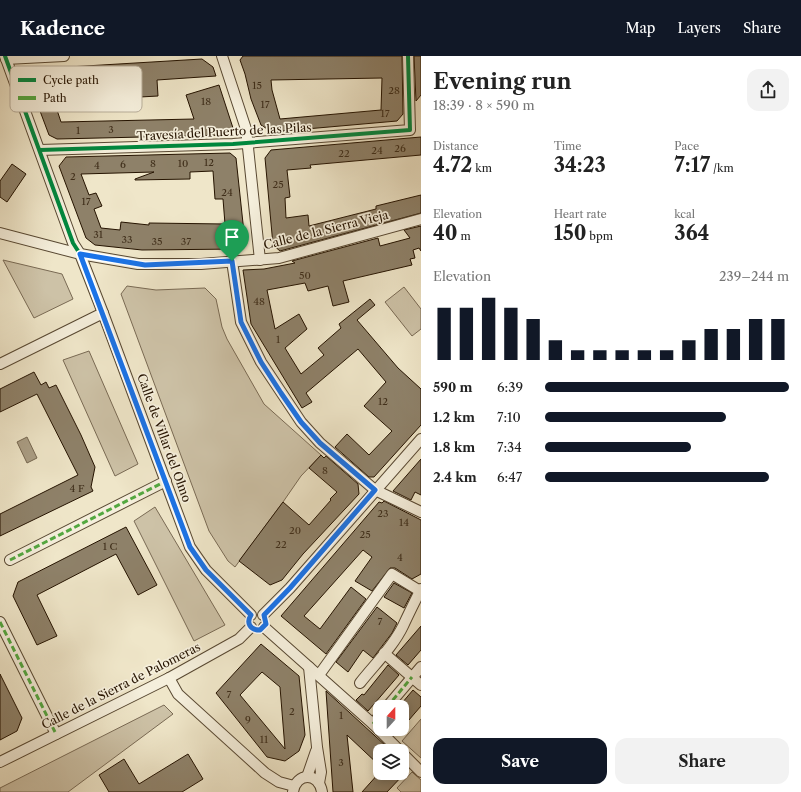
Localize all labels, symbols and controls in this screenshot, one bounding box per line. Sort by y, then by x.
text: Kadence [20,17,105,40]
text: Map [625,19,655,37]
text: Layers [677,19,721,37]
text: Share [743,19,781,37]
legend [10,66,142,112]
text: Evening run [433,68,572,95]
button: share [747,69,789,111]
text: Cycle path [43,73,99,87]
house number: 15 [252,79,262,92]
house number: 28 [388,84,400,97]
text: Path [43,91,67,105]
house number: 18 [201,95,211,108]
text: 18:39 · 8 × 590 m [433,97,535,113]
house number: 17 [260,98,270,111]
house number: 17 [380,107,390,120]
street label: Travesía del Puerto de las Pilas [136,119,312,144]
house number: 3 [108,123,114,136]
house number: 1 [76,124,81,137]
text: Distance [433,139,479,153]
text: Time [554,139,581,153]
text: Pace [674,139,699,153]
house number: 26 [394,142,406,155]
house number: 24 [371,144,383,157]
house number: 22 [338,147,350,160]
text: 4.72 [433,153,472,177]
text: 34:23 [554,153,606,177]
text: 7:17 [674,153,710,177]
house number: 12 [204,156,214,169]
house number: 8 [150,157,156,170]
house number: 10 [178,157,188,170]
house number: 6 [120,158,126,171]
house number: 4 [94,159,100,172]
text: km [472,161,492,175]
text: /km [710,161,734,175]
house number: 2 [70,170,76,183]
house number: 25 [272,178,284,191]
house number: 24 [221,186,233,199]
house number: 17 [81,195,91,208]
street label: Calle de la Sierra Vieja [262,207,390,252]
text: Elevation [433,207,482,221]
text: Heart rate [554,207,607,221]
text: kcal [674,207,695,221]
pin [215,220,249,261]
text: 40 [433,221,458,245]
text: 150 [554,221,586,245]
text: 364 [674,221,709,245]
icon: arrive [221,226,243,248]
house number: 31 [93,228,104,241]
text: m [458,229,471,243]
text: bpm [586,229,613,243]
house number: 33 [121,233,133,246]
house number: 35 [152,235,162,248]
house number: 37 [181,235,191,248]
text: Elevation [433,268,491,284]
text: 239–244 m [719,268,789,284]
house number: 50 [299,269,311,282]
house number: 48 [253,295,265,308]
house number: 1 [276,333,281,346]
street label: Calle de Villar del Olmo [134,371,195,504]
text: 590 m [433,379,472,395]
text: 6:39 [497,379,523,395]
house number: 12 [378,395,388,408]
text: 1.2 km [433,409,475,425]
text: 7:10 [497,409,521,425]
text: 1.8 km [433,439,475,455]
text: 7:34 [497,439,522,455]
house number: 8 [322,464,328,477]
text: 2.4 km [433,469,477,485]
text: 6:47 [497,469,522,485]
house number: 4 F [70,482,85,495]
house number: 23 [377,507,389,520]
house number: 14 [399,516,409,529]
house number: 20 [289,524,301,537]
house number: 25 [359,528,371,541]
house number: 22 [275,538,287,551]
house number: 1 C [103,540,118,553]
house number: 4 [397,551,403,564]
house number: 7 [378,615,383,628]
street label: Calle de la Sierra de Palomeras [39,639,203,732]
house number: 7 [227,688,232,701]
north arrow [373,700,409,736]
map controls [373,700,409,780]
house number: 2 [289,705,295,718]
house number: 1 [339,709,344,722]
house number: 9 [245,713,251,726]
house number: 11 [260,733,269,746]
button: Save [433,738,607,784]
button: Share [615,738,789,784]
button: layers [373,744,409,780]
house number: 3 [338,756,344,769]

